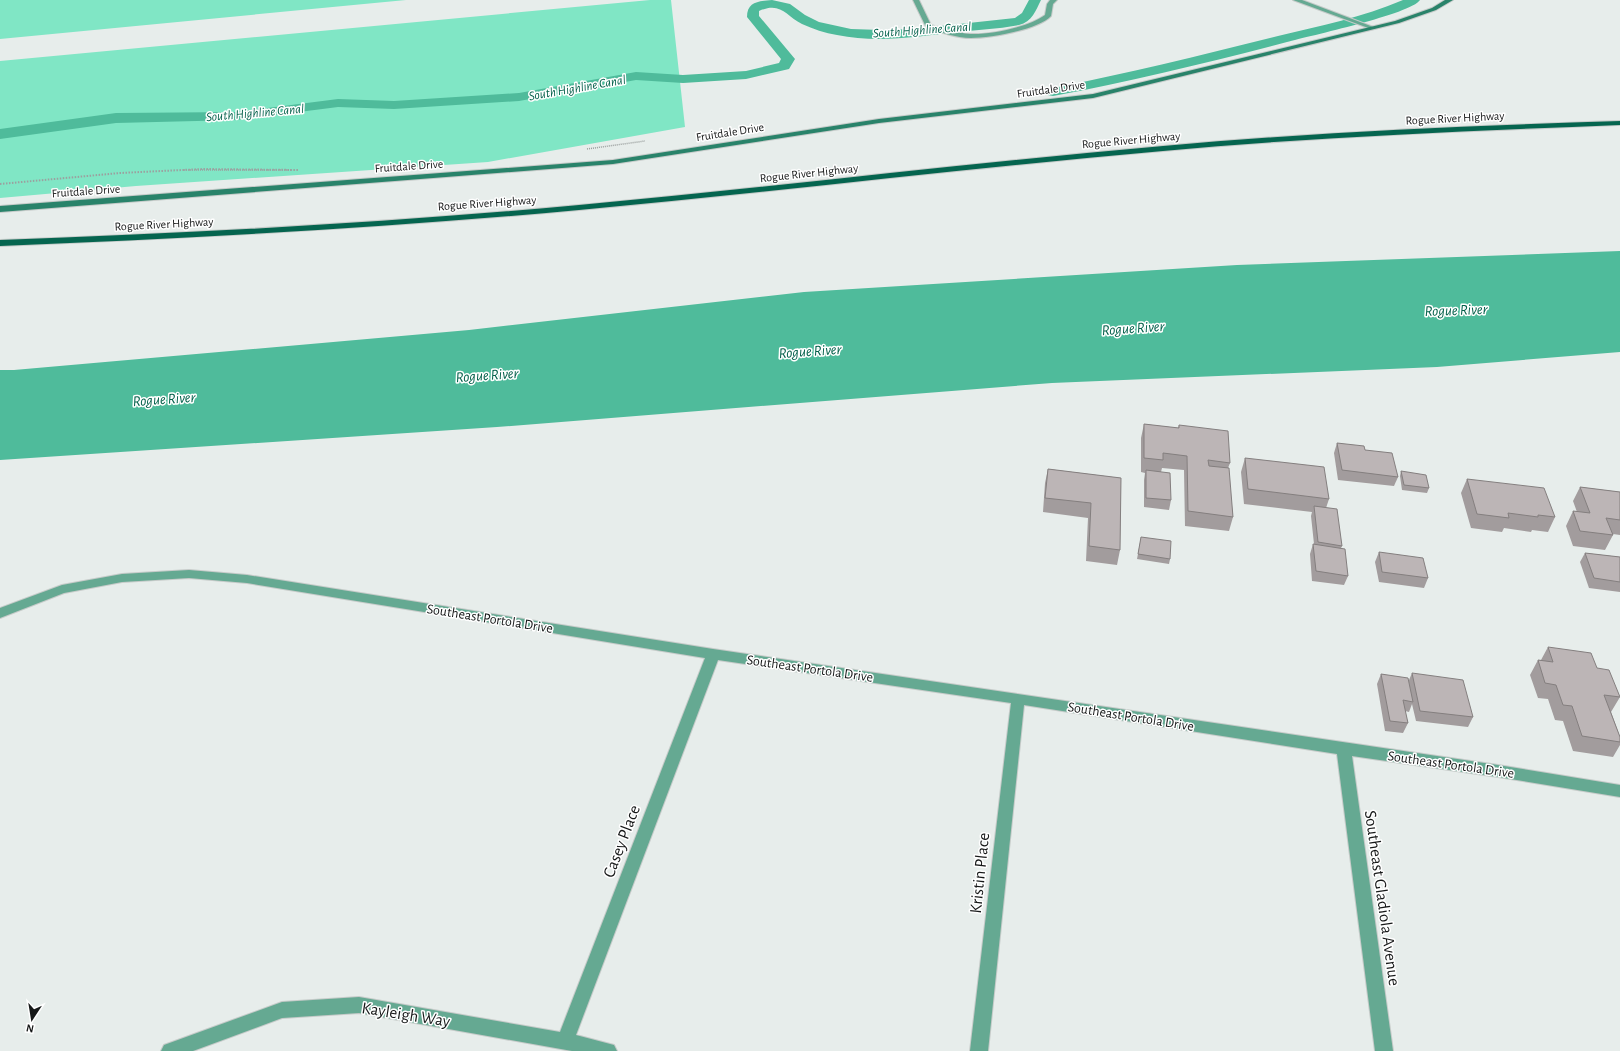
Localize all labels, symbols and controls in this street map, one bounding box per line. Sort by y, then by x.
water label: South Highline Canal [873,21,972,40]
water label: South Highline Canal [528,74,627,103]
street label: Fruitdale Drive [1016,78,1086,100]
water label: South Highline Canal [206,103,305,124]
street label: Rogue River Highway [1405,109,1505,128]
street label: Fruitdale Drive [695,121,765,143]
street label: Rogue River Highway [1081,130,1181,151]
street label: Fruitdale Drive [374,158,444,174]
street label: Rogue River Highway [759,162,859,185]
street label: Fruitdale Drive [51,183,121,199]
street label: Rogue River Highway [437,194,537,213]
street label: Rogue River Highway [114,215,214,234]
water label: Rogue River [1424,302,1489,319]
water label: Rogue River [1101,319,1166,338]
water label: Rogue River [778,342,843,361]
water label: Rogue River [455,366,520,385]
water label: Rogue River [132,390,197,409]
street label: Southeast Portola Drive [426,602,554,636]
street label: Southeast Portola Drive [746,653,874,685]
street label: Southeast Portola Drive [1067,700,1195,734]
street label: Southeast Portola Drive [1387,749,1515,781]
street label: Casey Place [600,802,644,880]
street label: Southeast Gladiola Avenue [1362,809,1403,987]
street label: Kristin Place [967,832,992,914]
north arrow [12,999,52,1039]
street label: Kayleigh Way [360,999,452,1031]
text: N [25,1022,35,1034]

